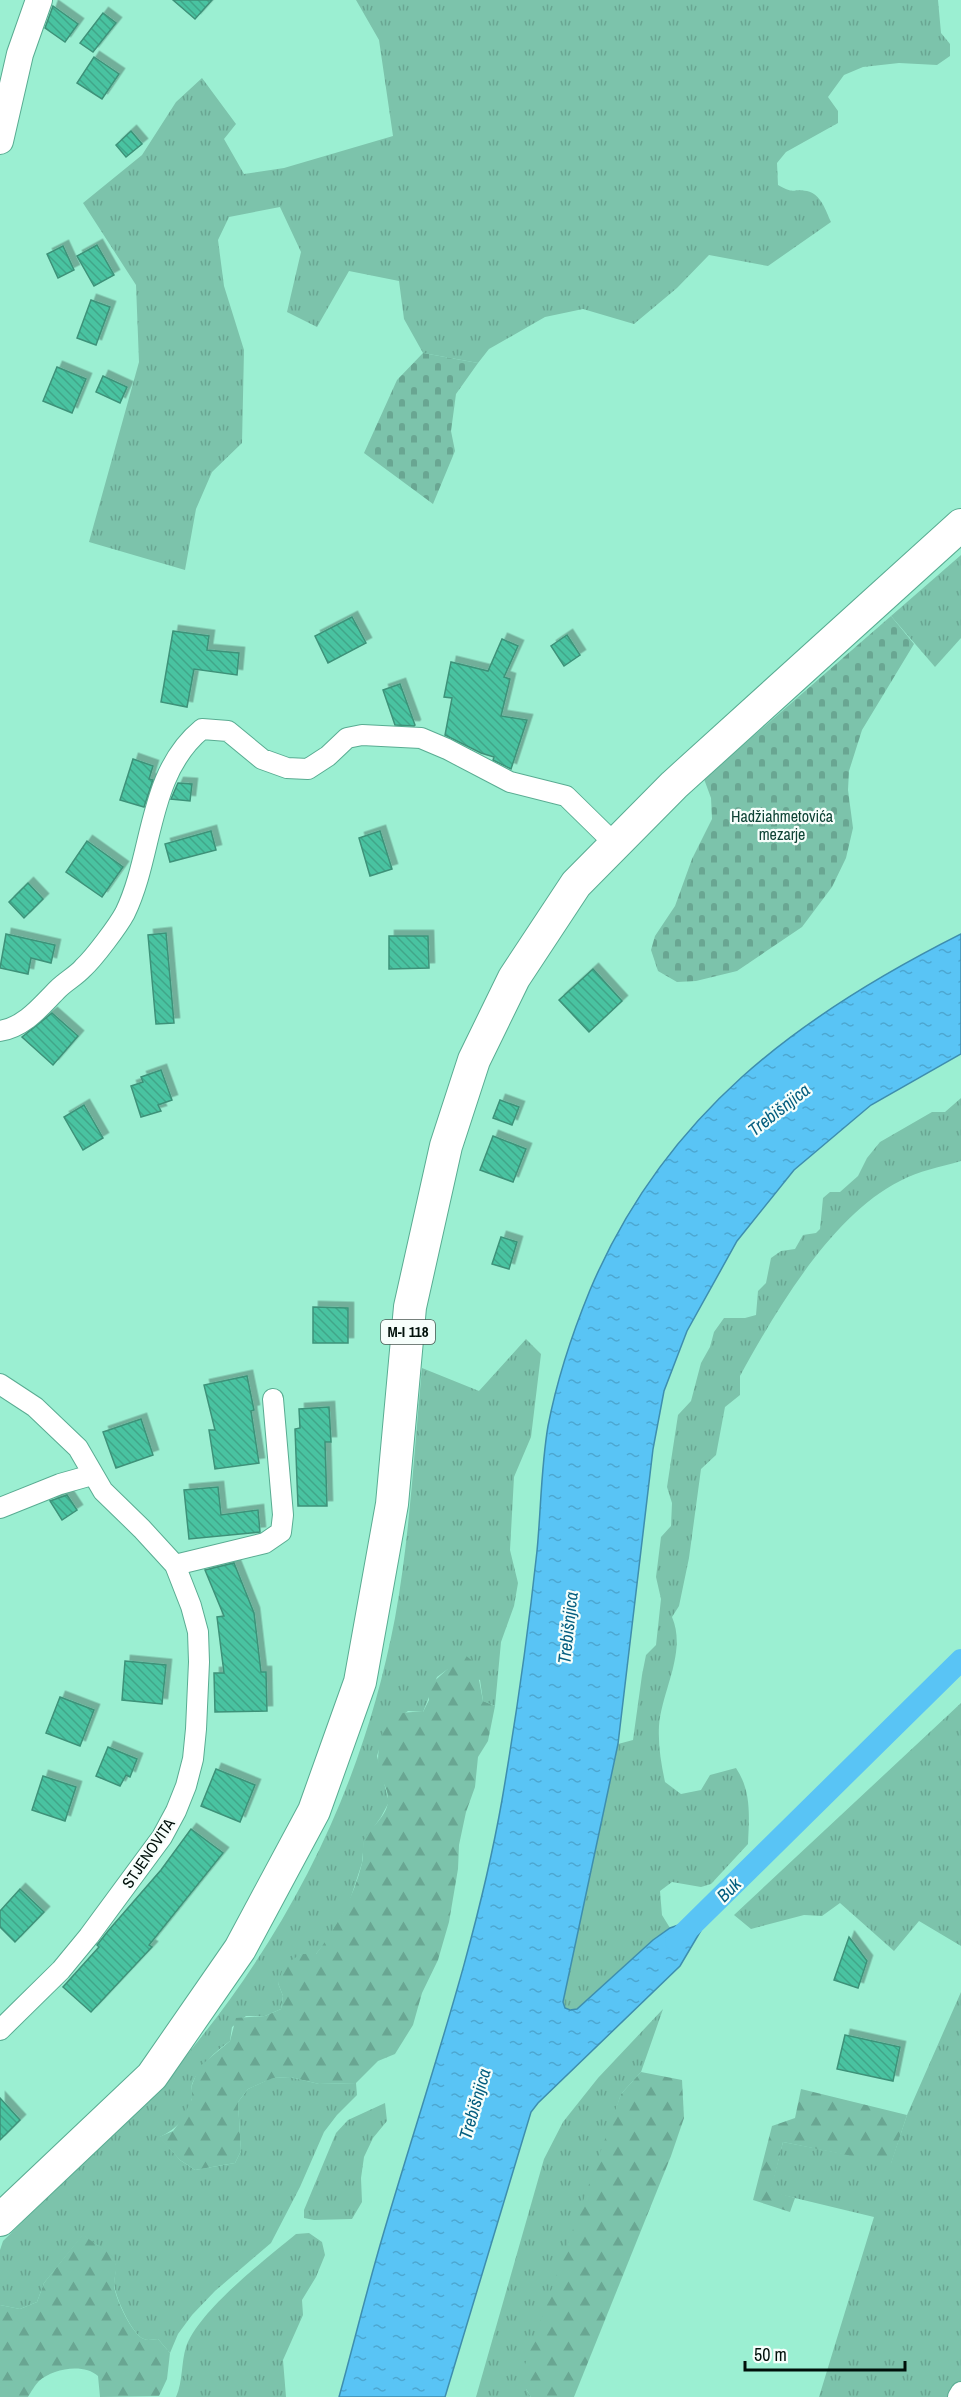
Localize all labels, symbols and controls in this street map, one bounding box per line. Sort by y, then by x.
park label: Hadžiahmetovića mezarje [731,805,834,845]
water label: Trebišnjica [742,1077,815,1142]
road number: M-I 118 [381,1320,435,1344]
water label: Trebišnjica [551,1591,584,1665]
street label: STJENOVITA [117,1813,180,1892]
water label: Buk [711,1871,747,1907]
water label: Trebišnjica [453,2066,497,2142]
scale bar [745,2334,906,2372]
text: 50 m [754,2342,787,2367]

